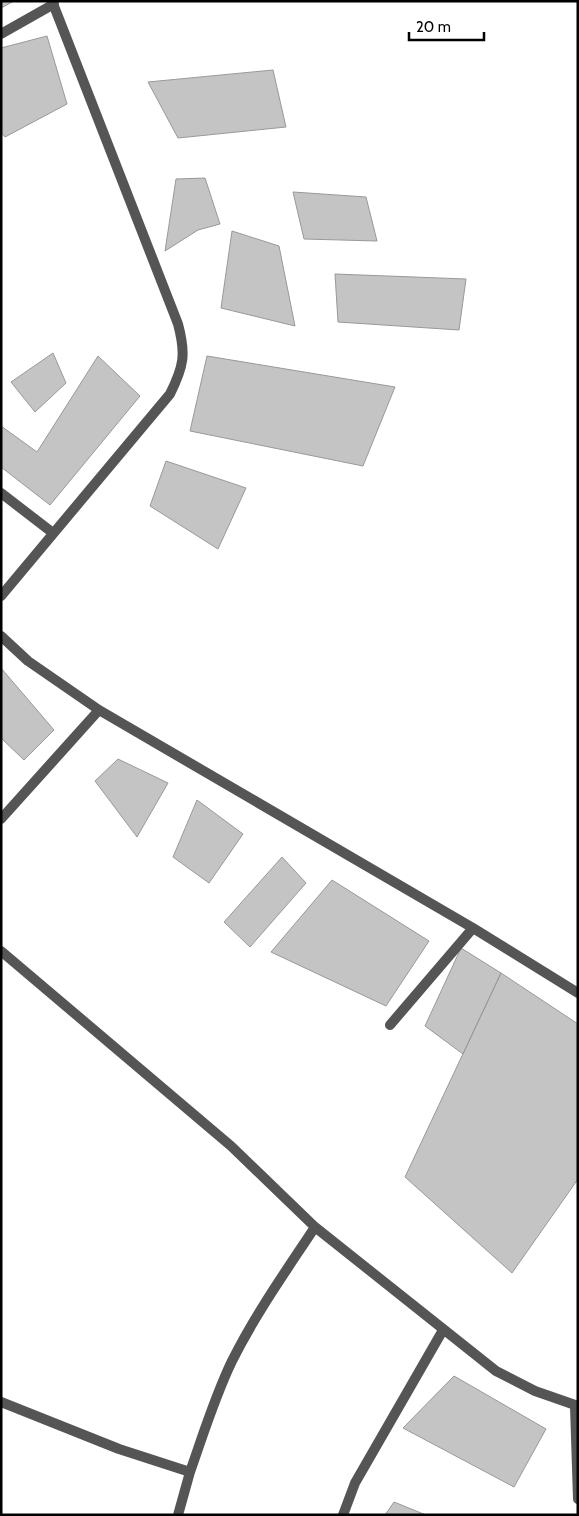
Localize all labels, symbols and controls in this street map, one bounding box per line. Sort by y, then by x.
scale bar [409,10,484,42]
text: 20 m [416,18,451,36]

